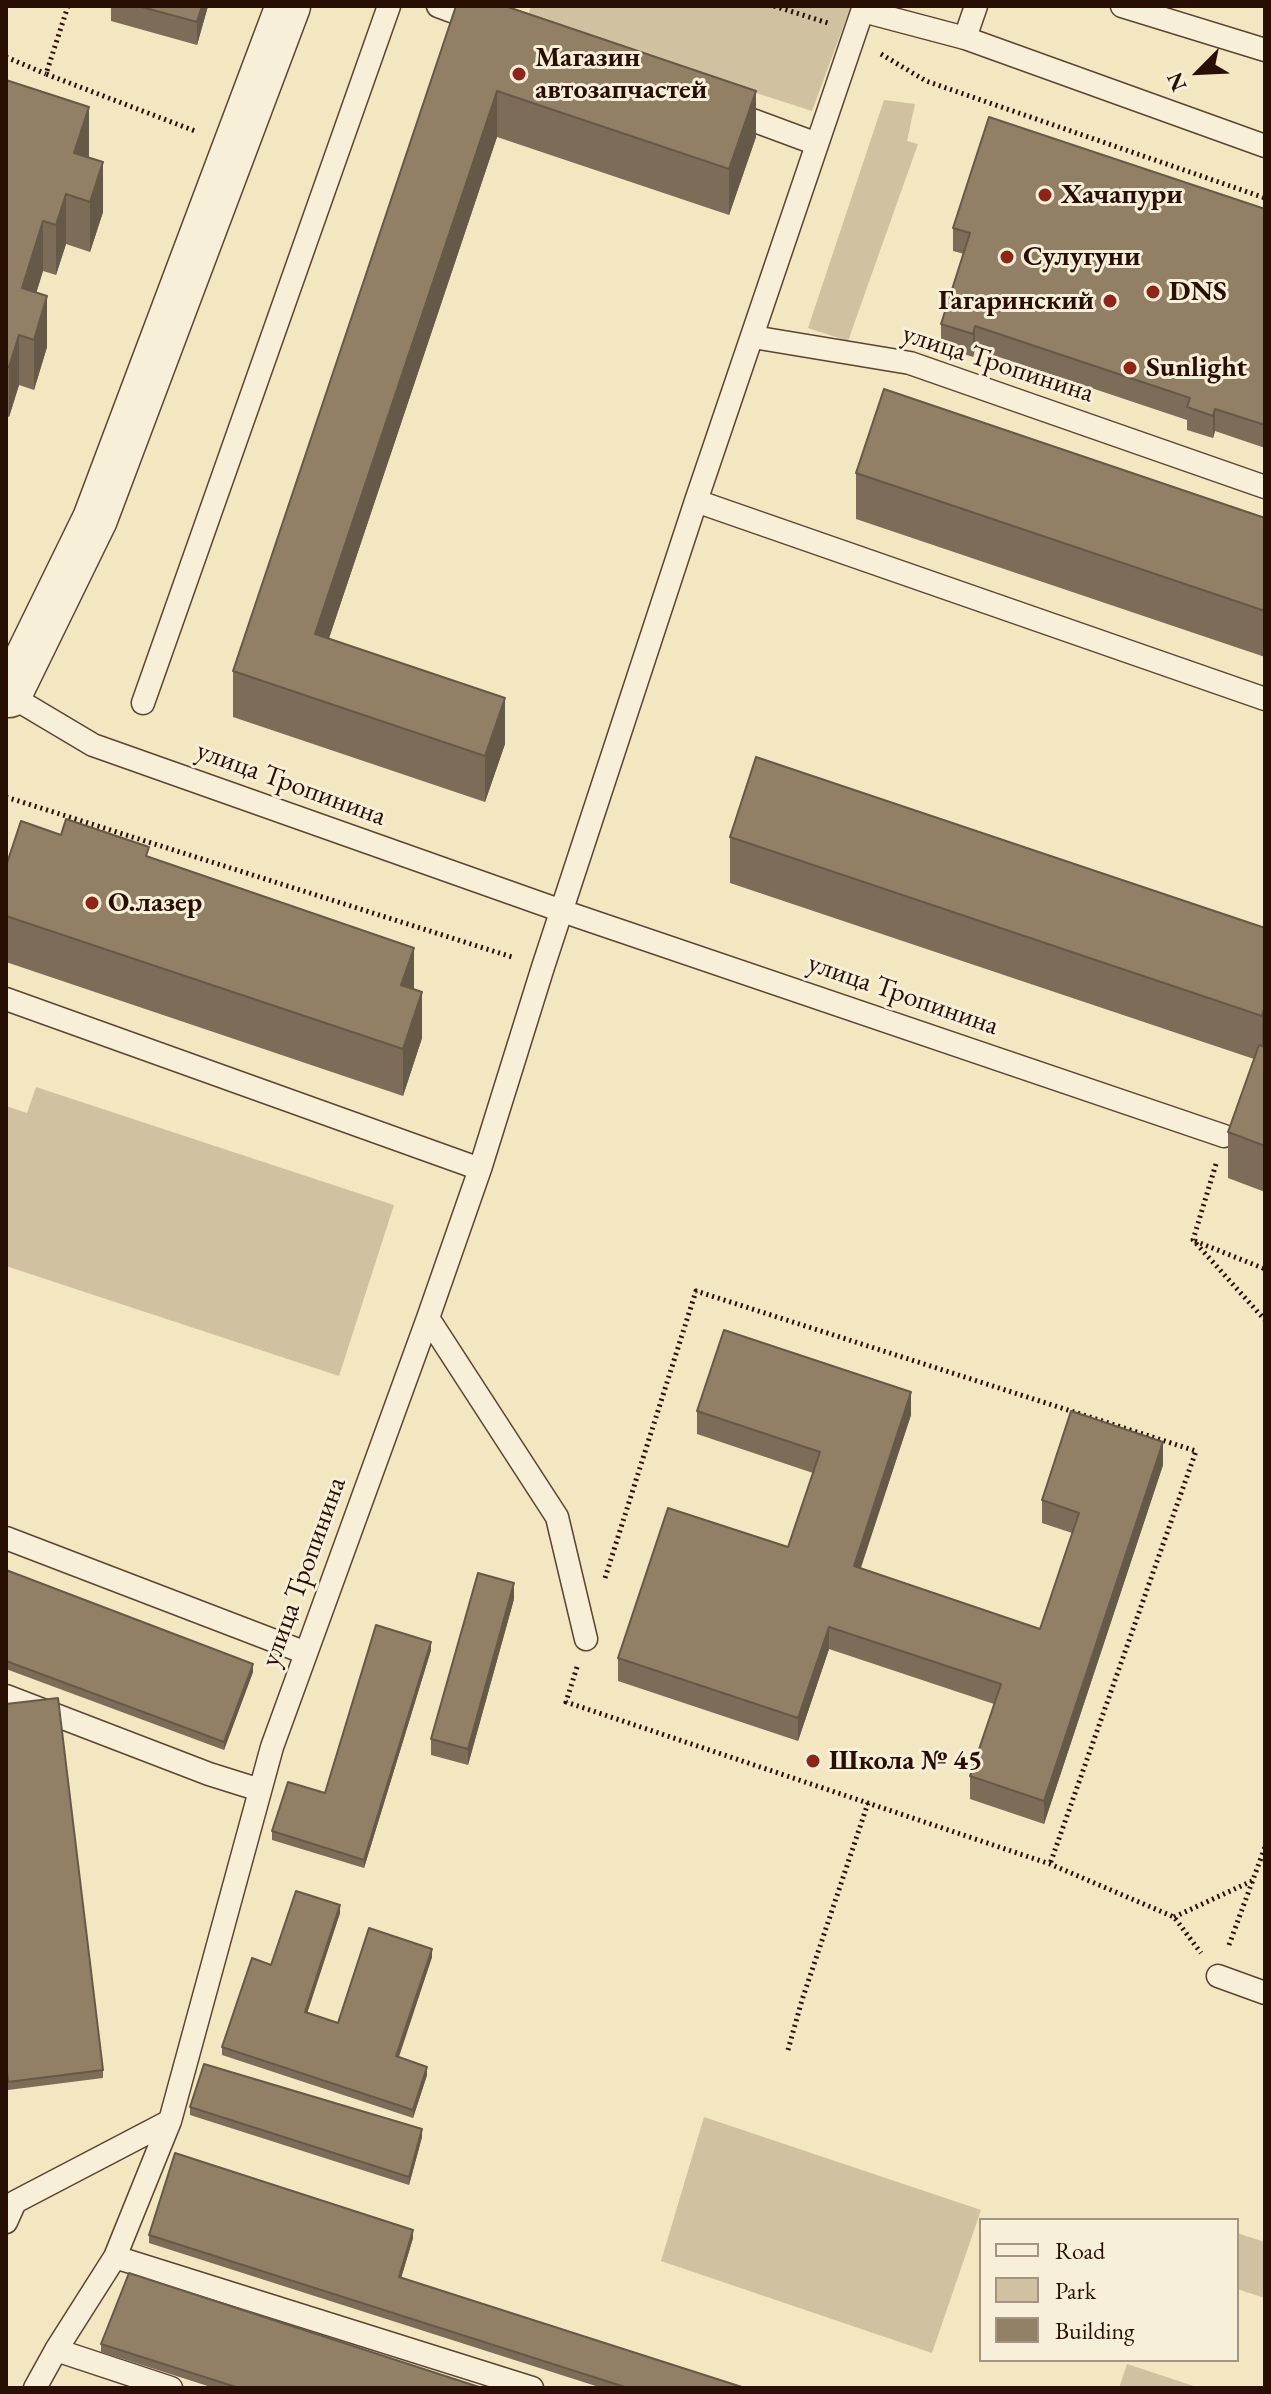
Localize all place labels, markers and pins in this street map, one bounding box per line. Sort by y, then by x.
place label: Магазин автозапчастей [535,41,707,107]
marker: Магазин автозапчастей [510,65,528,83]
place label: Хачапури [1061,178,1183,212]
marker: Хачапури [1036,186,1054,204]
place label: Сулугуни [1023,240,1140,274]
marker: Сулугуни [998,248,1016,266]
place label: DNS [1169,275,1227,309]
marker: DNS [1144,283,1162,301]
place label: Гагаринский [938,284,1094,318]
marker: Гагаринский [1101,292,1119,310]
place label: Sunlight [1146,351,1247,385]
marker: Sunlight [1121,359,1139,377]
place label: О.лазер [108,886,202,920]
marker: О.лазер [83,894,101,912]
place label: Школа № 45 [829,1744,983,1778]
marker: Школа № 45 [804,1752,822,1770]

